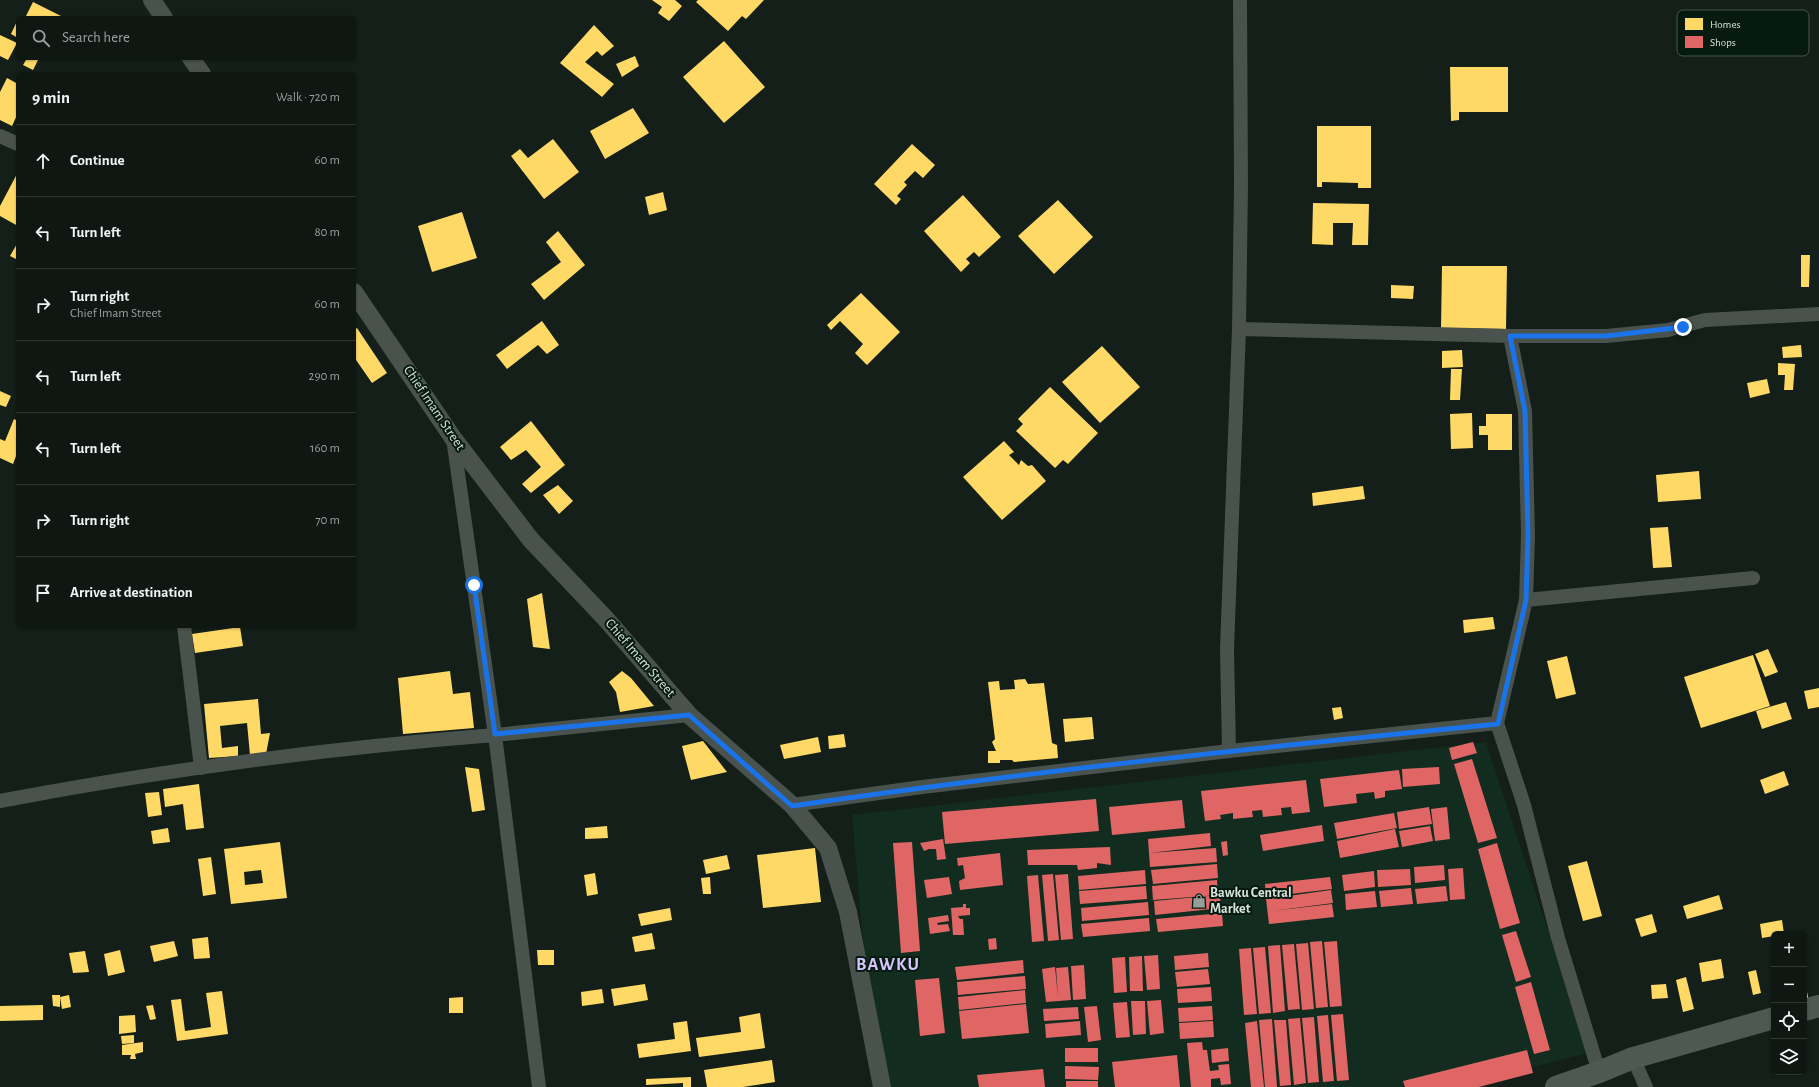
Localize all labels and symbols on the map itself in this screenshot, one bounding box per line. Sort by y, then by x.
legend [1677,10,1809,56]
text: Homes [1710,19,1741,30]
text: Shops [1710,37,1736,48]
route end [1674,318,1692,336]
street label: Chief Imam Street [401,363,468,453]
route start [465,576,483,594]
street label: Chief Imam Street [602,616,678,700]
place label: Bawku Central Market [1210,886,1292,916]
shop icon: Bawku Central Market [1191,893,1207,909]
district label: BAWKU [856,956,920,974]

